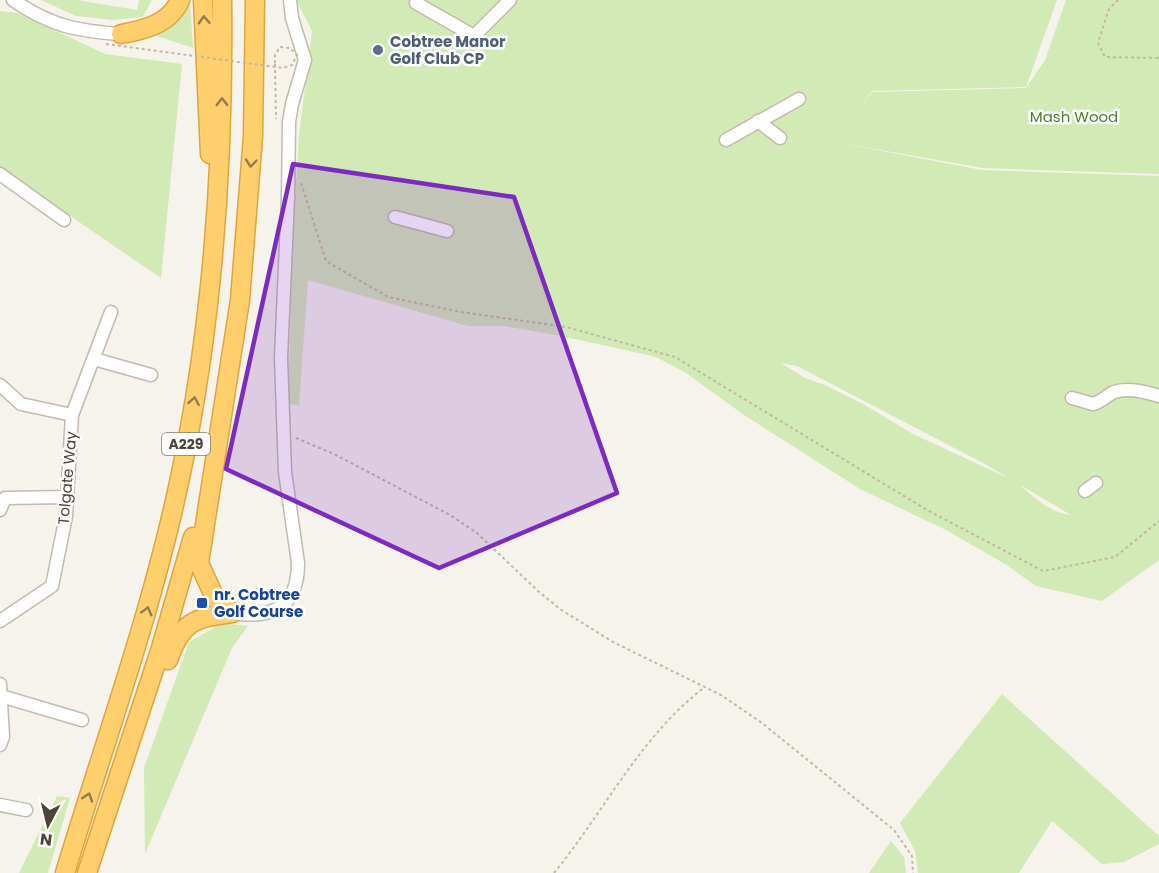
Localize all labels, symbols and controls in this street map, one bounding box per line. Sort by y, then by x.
one-way arrow [197,15,210,24]
place label: Cobtree Manor Golf Club CP [390,31,506,69]
marker: Cobtree Manor Golf Club CP [371,43,385,57]
one-way arrow [216,98,228,107]
park label: Mash Wood [1030,106,1118,127]
one-way arrow [245,159,258,168]
one-way arrow [187,396,200,406]
street label: Tolgate Way [52,430,82,526]
road number: A229 [162,433,210,455]
place label: nr. Cobtree Golf Course [214,584,303,622]
marker: nr. Cobtree Golf Course [195,596,209,610]
one-way arrow [140,606,152,617]
one-way arrow [81,792,93,803]
north arrow [18,795,78,855]
text: N [39,827,54,852]

